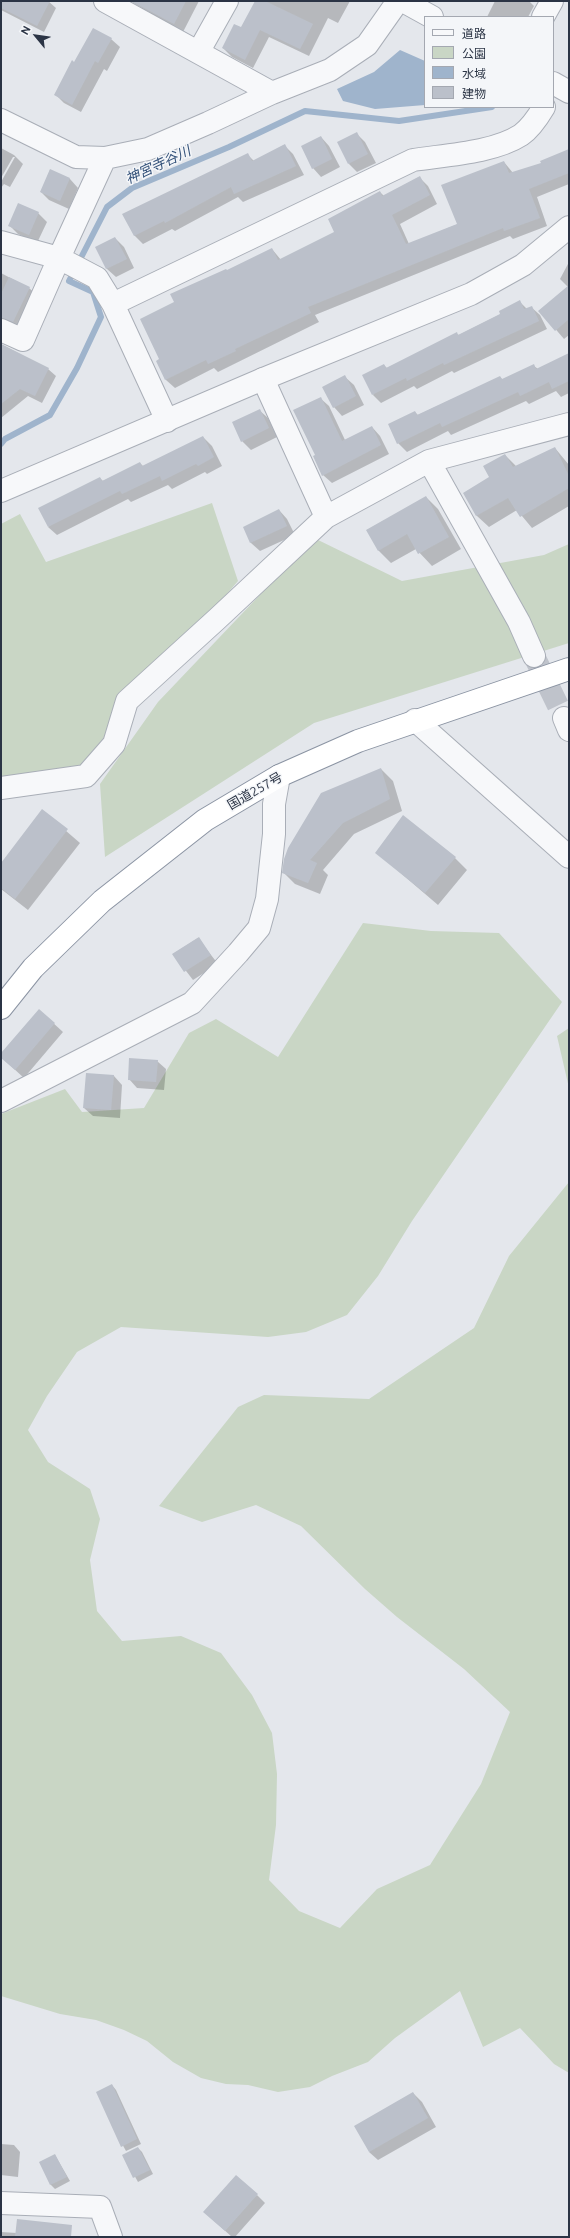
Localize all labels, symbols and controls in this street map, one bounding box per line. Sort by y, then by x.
north arrow [16,16,56,56]
legend [424,16,554,108]
text: N [18,24,33,37]
text: 道路 [462,27,486,40]
text: 公園 [462,47,486,60]
text: 水域 [462,67,486,80]
text: 建物 [462,87,486,100]
water label: 神宮寺谷川 [123,143,193,187]
street label: 国道257号 [225,769,285,813]

